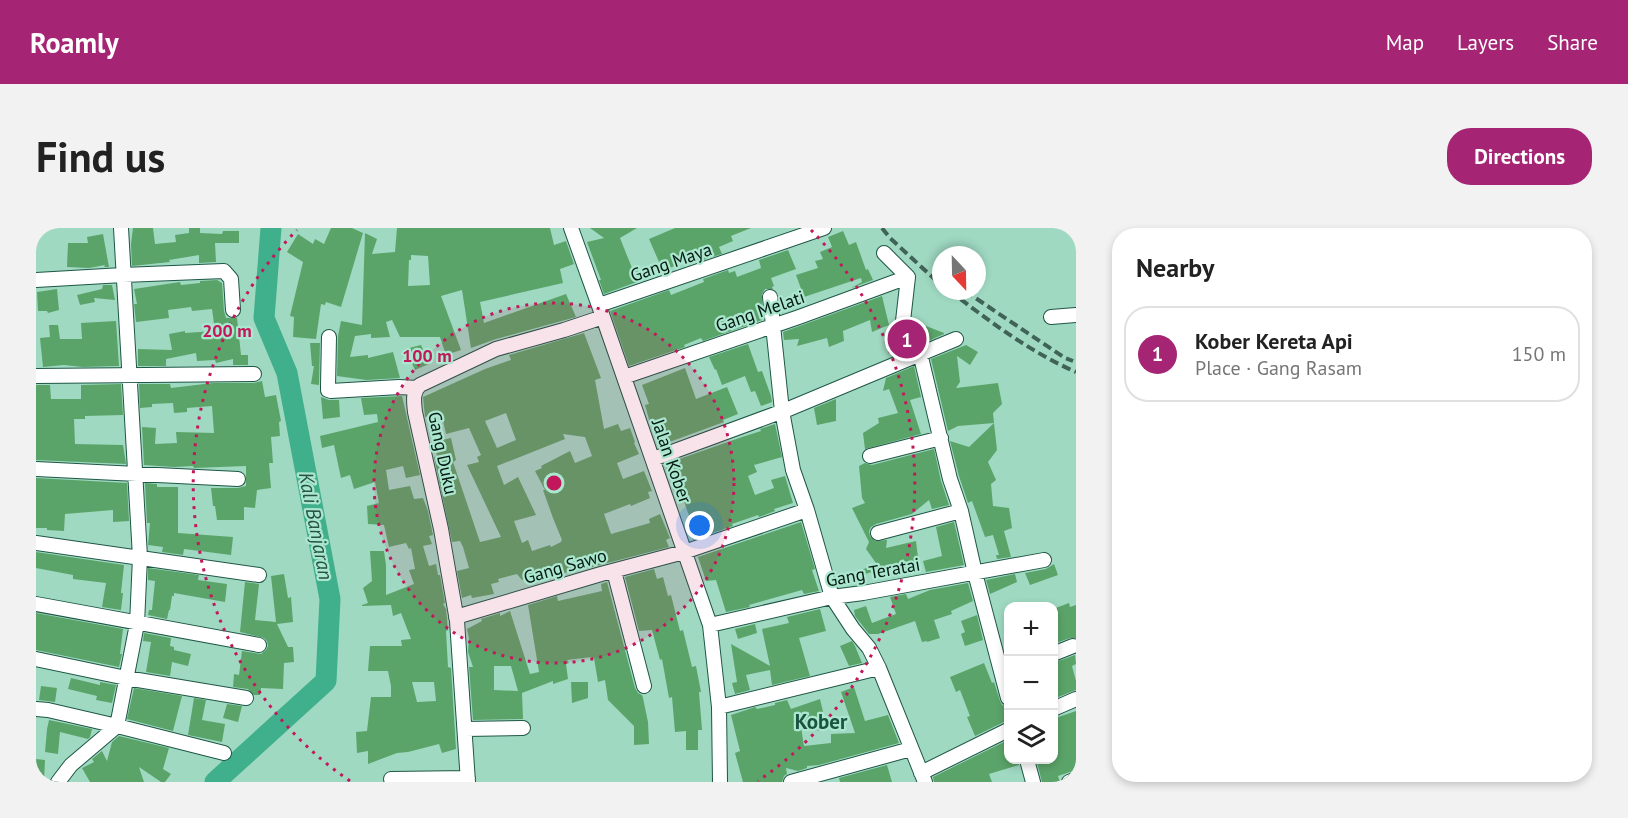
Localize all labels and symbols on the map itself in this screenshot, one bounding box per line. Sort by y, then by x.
street label: Gang Maya [627,237,715,287]
north arrow [932,246,986,300]
street label: Gang Melati [712,285,808,337]
pin: 1 [888,316,926,362]
text: 200 m [202,319,252,342]
text: 100 m [402,344,452,367]
street label: Gang Duku [423,409,463,497]
street label: Jalan Kober [647,415,697,506]
water label: Kali Banjaran [293,470,339,582]
centre of rings [544,473,564,493]
your location [685,511,714,540]
street label: Gang Sawo [521,543,609,589]
street label: Gang Teratai [824,552,922,592]
district label: Kober [795,708,848,735]

